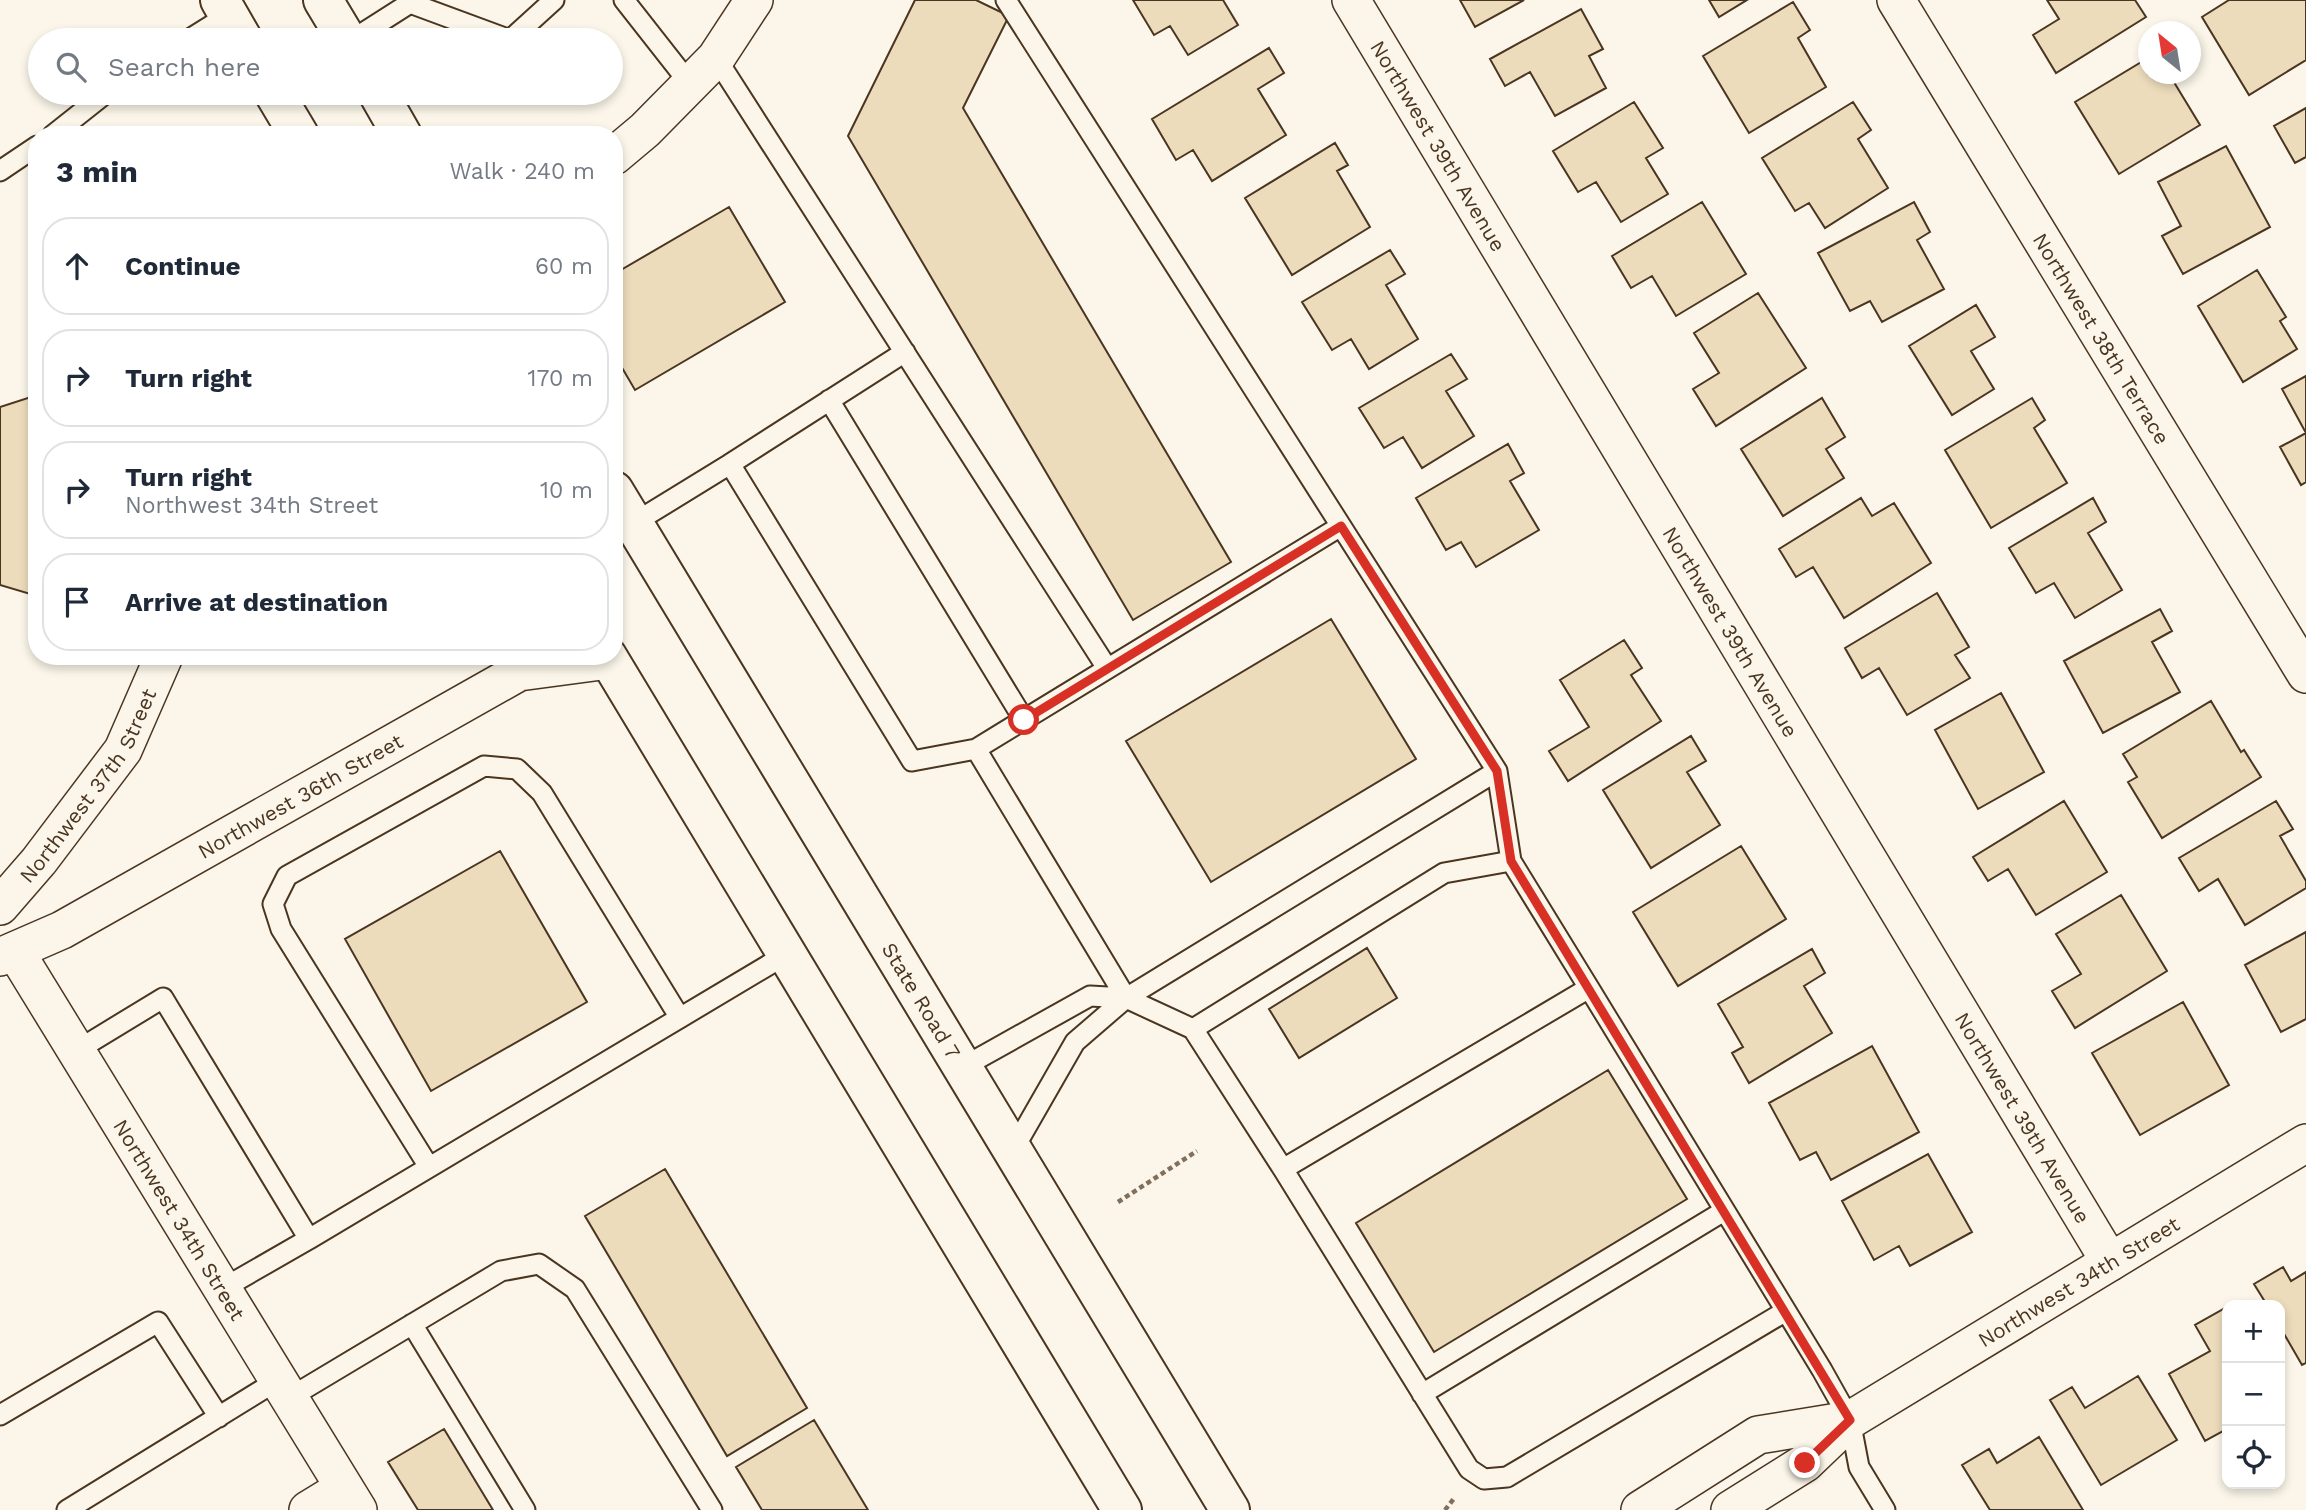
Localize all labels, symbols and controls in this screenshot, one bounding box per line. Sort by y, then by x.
north arrow [2138,21,2201,84]
search box [28,28,623,105]
street label: Northwest 39th Avenue [1366,36,1512,256]
icon: search [52,48,90,86]
text: Search here [108,52,260,82]
text: 3 min [56,154,138,189]
text: Walk · 240 m [450,158,595,185]
street label: Northwest 38th Terrace [2028,228,2176,448]
icon: ahead [58,247,96,285]
text: Continue [125,251,241,281]
text: 60 m [535,253,593,280]
icon: right [58,359,96,397]
text: Turn right [125,363,252,393]
text: 170 m [528,365,593,392]
text: Turn right [125,462,252,492]
icon: right [58,471,96,509]
text: 10 m [540,477,593,504]
text: Northwest 34th Street [125,492,378,519]
street label: Northwest 39th Avenue [1658,522,1804,742]
icon: arrive [58,583,96,621]
text: Arrive at destination [125,587,388,617]
street label: Northwest 37th Street [14,684,161,887]
route start [1008,704,1039,735]
street label: Northwest 36th Street [193,728,407,863]
street label: State Road 7 [877,938,967,1063]
street label: Northwest 39th Avenue [1950,1008,2096,1227]
street label: Northwest 34th Street [109,1114,251,1325]
street label: Northwest 34th Street [1973,1210,2184,1352]
map controls [2222,1300,2285,1489]
button: + [2222,1300,2285,1363]
button: − [2222,1363,2285,1426]
button: locate [2222,1426,2285,1489]
route end [1789,1447,1820,1478]

